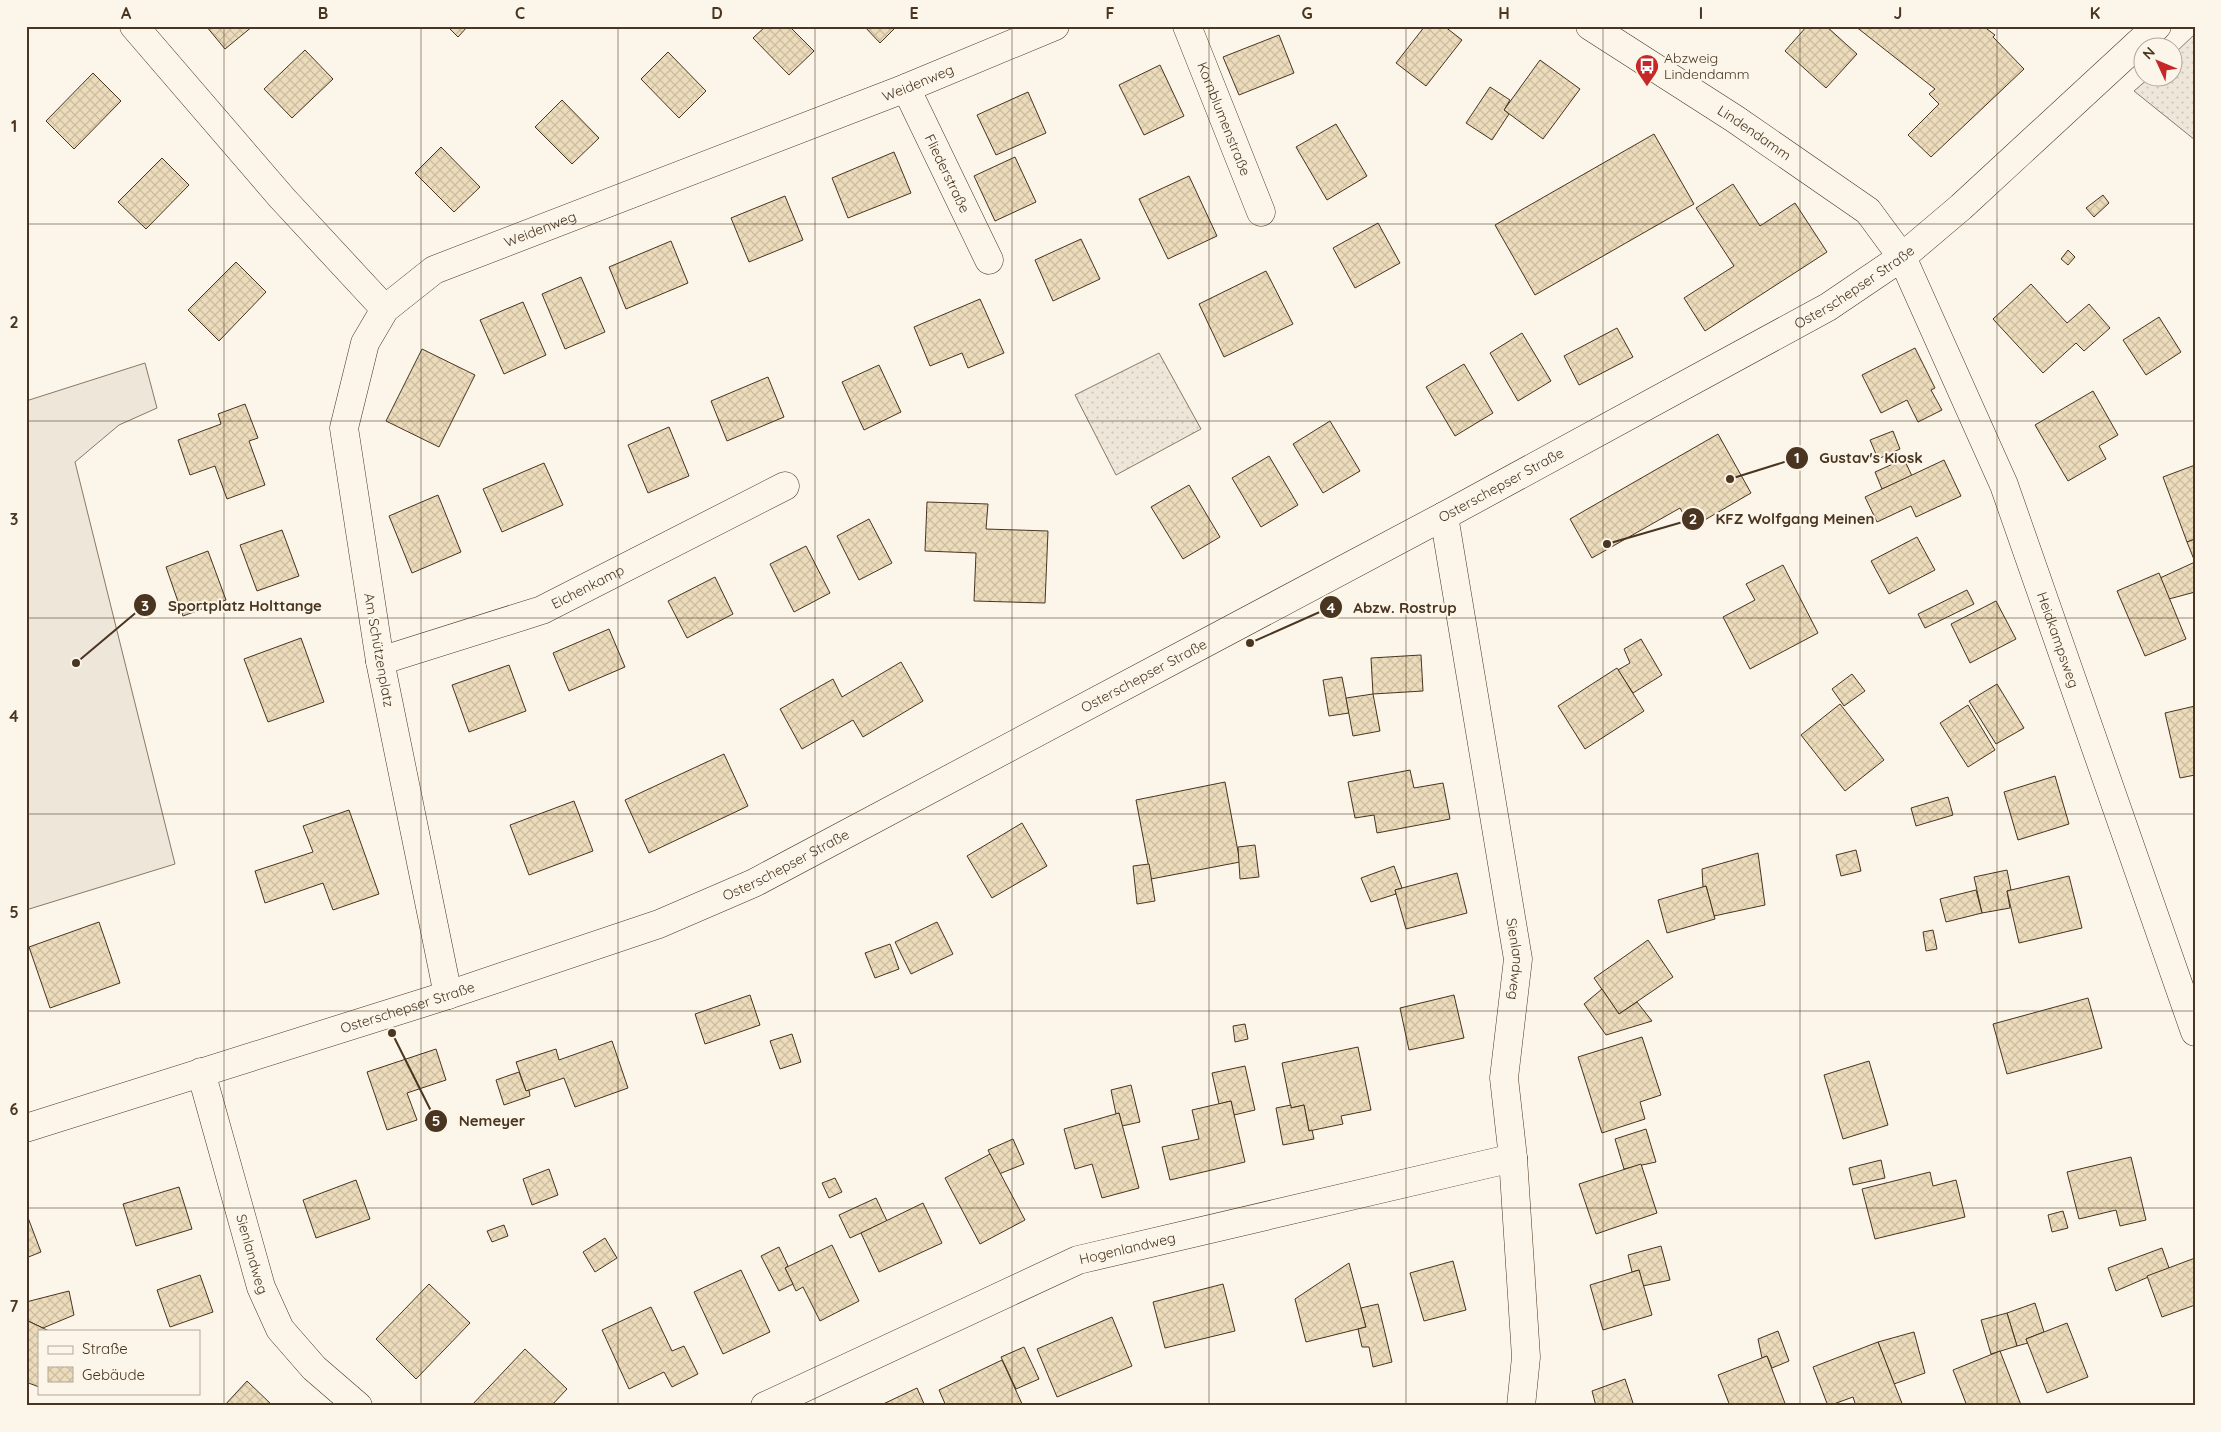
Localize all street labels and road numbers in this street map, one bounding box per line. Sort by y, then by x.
street label: Kornblumenstraße [1193,59,1255,179]
street label: Weidenweg [879,60,956,105]
street label: Lindendamm [1714,101,1795,164]
street label: Fliederstraße [921,131,974,216]
street label: Weidenweg [502,207,579,251]
street label: Osterschepser Straße [1791,241,1918,333]
street label: Osterschepser Straße [1435,444,1567,526]
street label: Eichenkamp [548,561,627,613]
street label: Heidkampsweg [2033,590,2083,690]
street label: Am Schützenplatz [360,591,398,709]
street label: Osterschepser Straße [1078,635,1210,717]
street label: Osterschepser Straße [720,825,852,905]
street label: Sienlandweg [1502,917,1527,1001]
street label: Osterschepser Straße [338,978,477,1037]
street label: Sienlandweg [232,1212,272,1297]
street label: Hogenlandweg [1077,1228,1177,1268]

